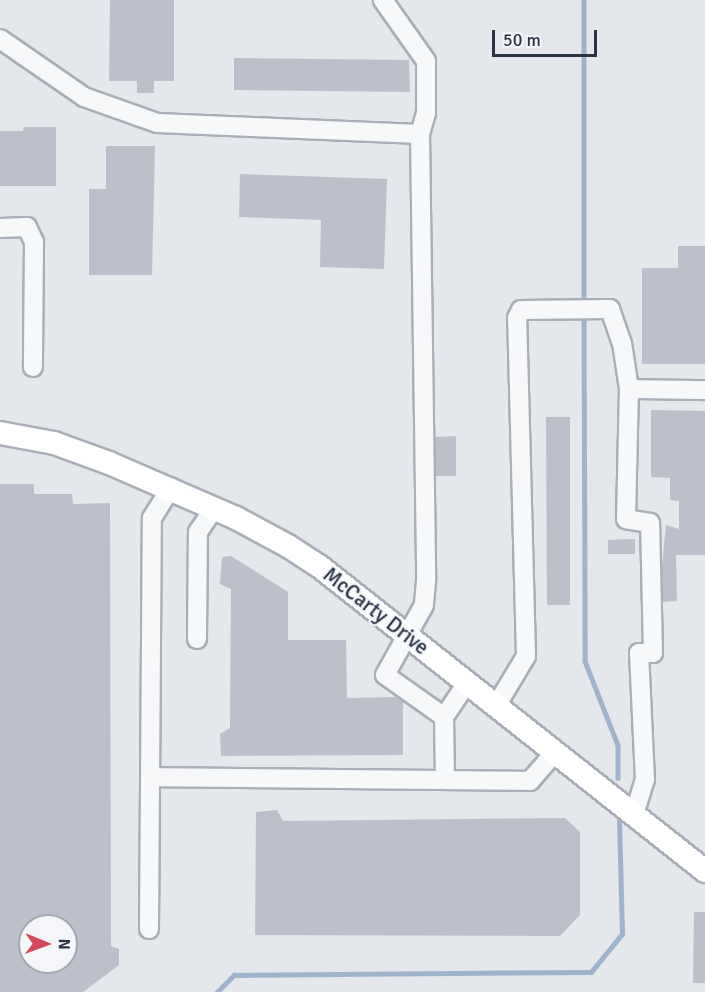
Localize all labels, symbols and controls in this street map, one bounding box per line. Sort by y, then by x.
scale bar [495,18,600,56]
text: 50 m [503,29,541,51]
street label: McCarty Drive [318,562,434,660]
north arrow [18,914,78,974]
text: N [54,939,74,950]

